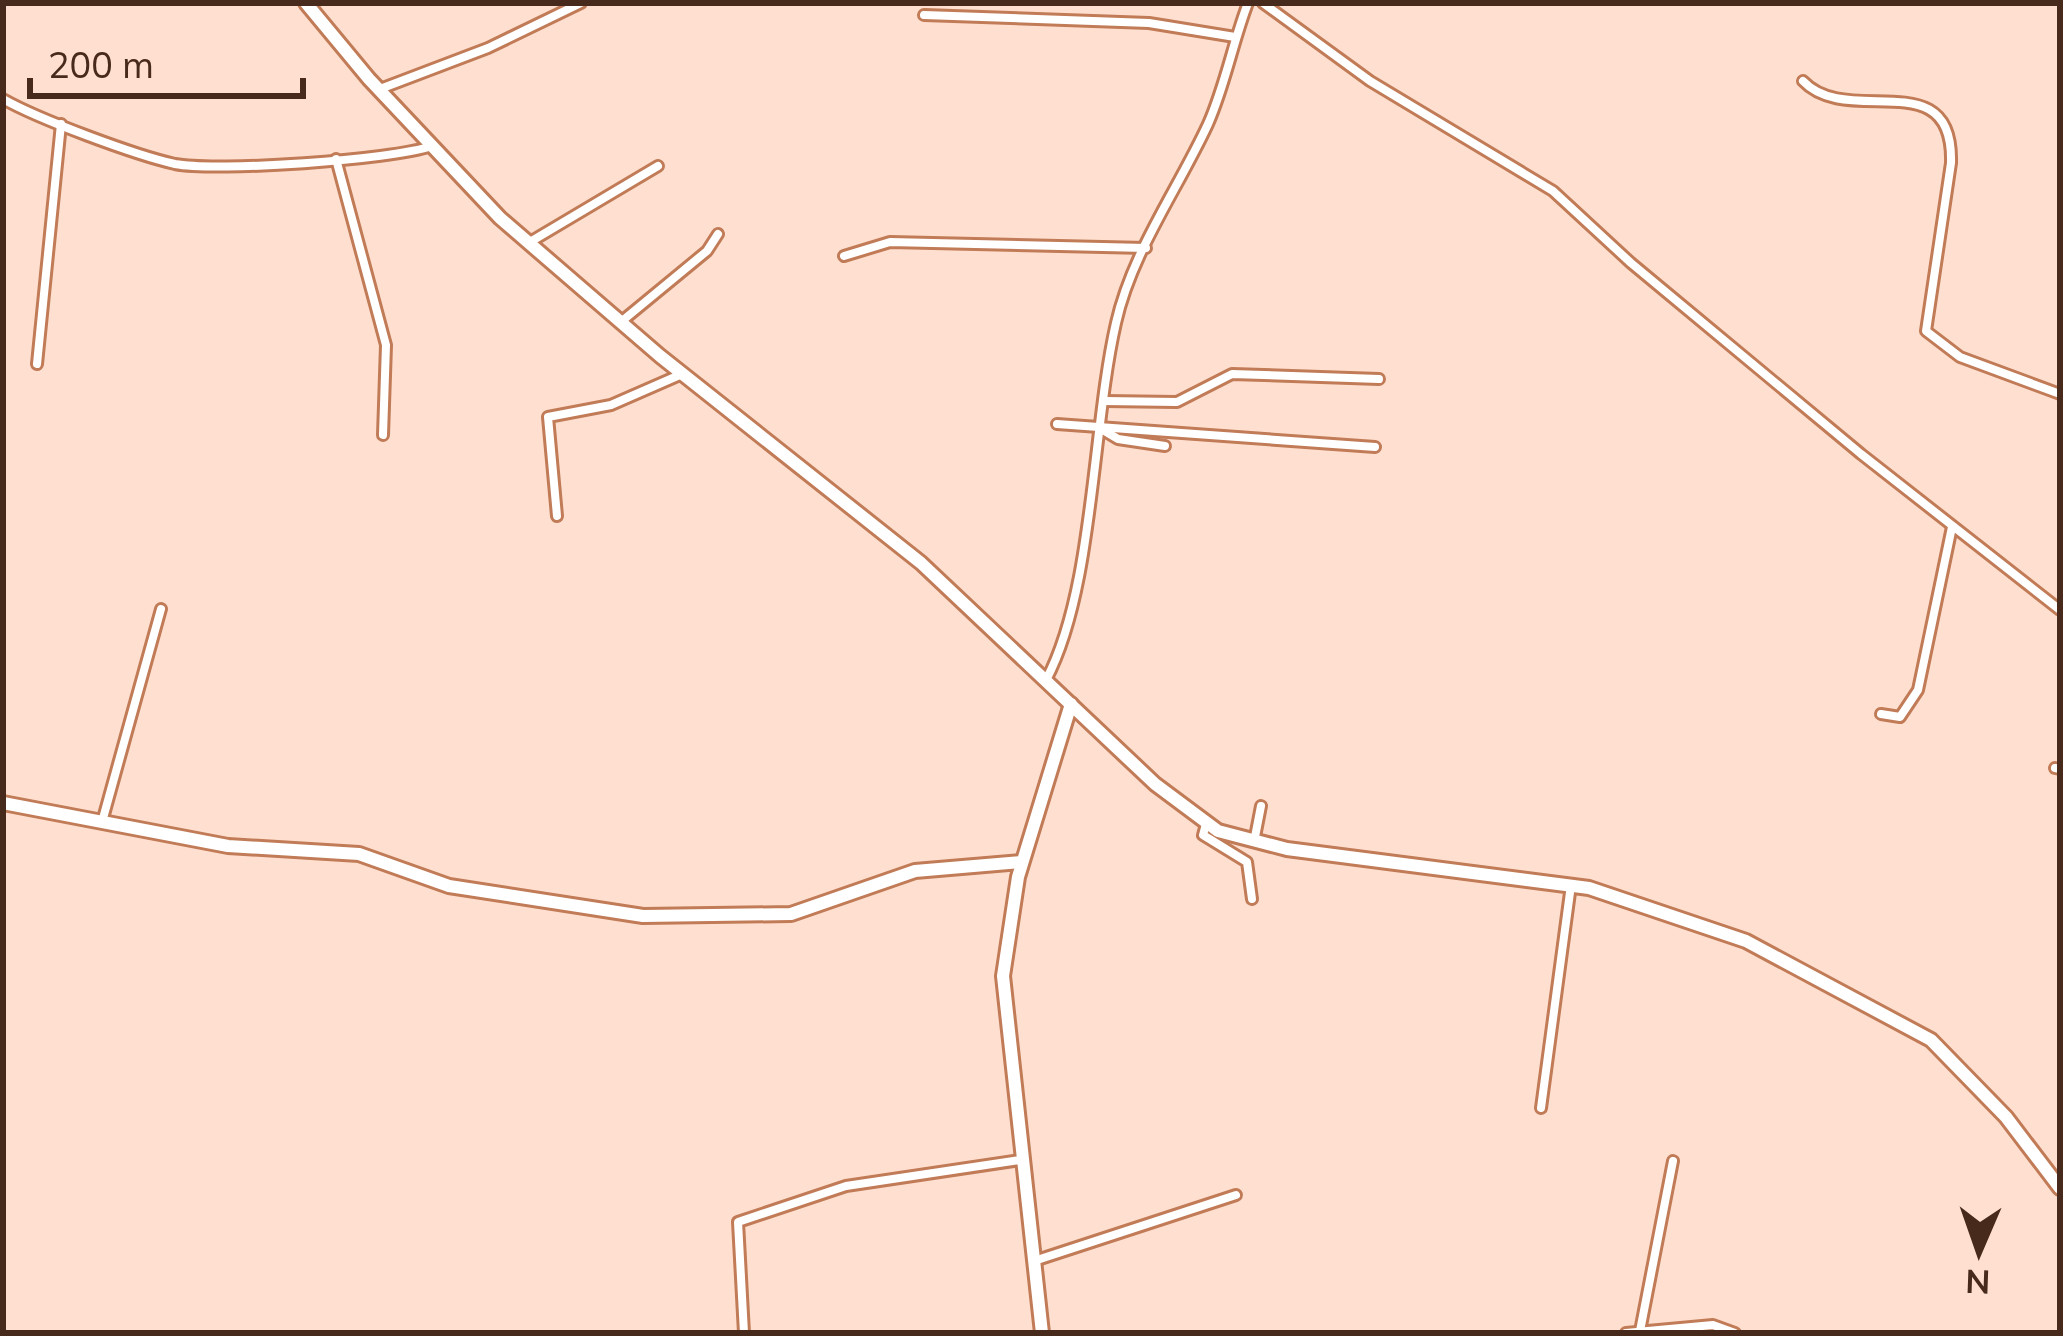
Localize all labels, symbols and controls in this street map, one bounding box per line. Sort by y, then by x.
scale bar [30,24,303,98]
text: 200 m [48,42,154,87]
north arrow [1919,1192,2039,1312]
text: N [1965,1262,1991,1303]

